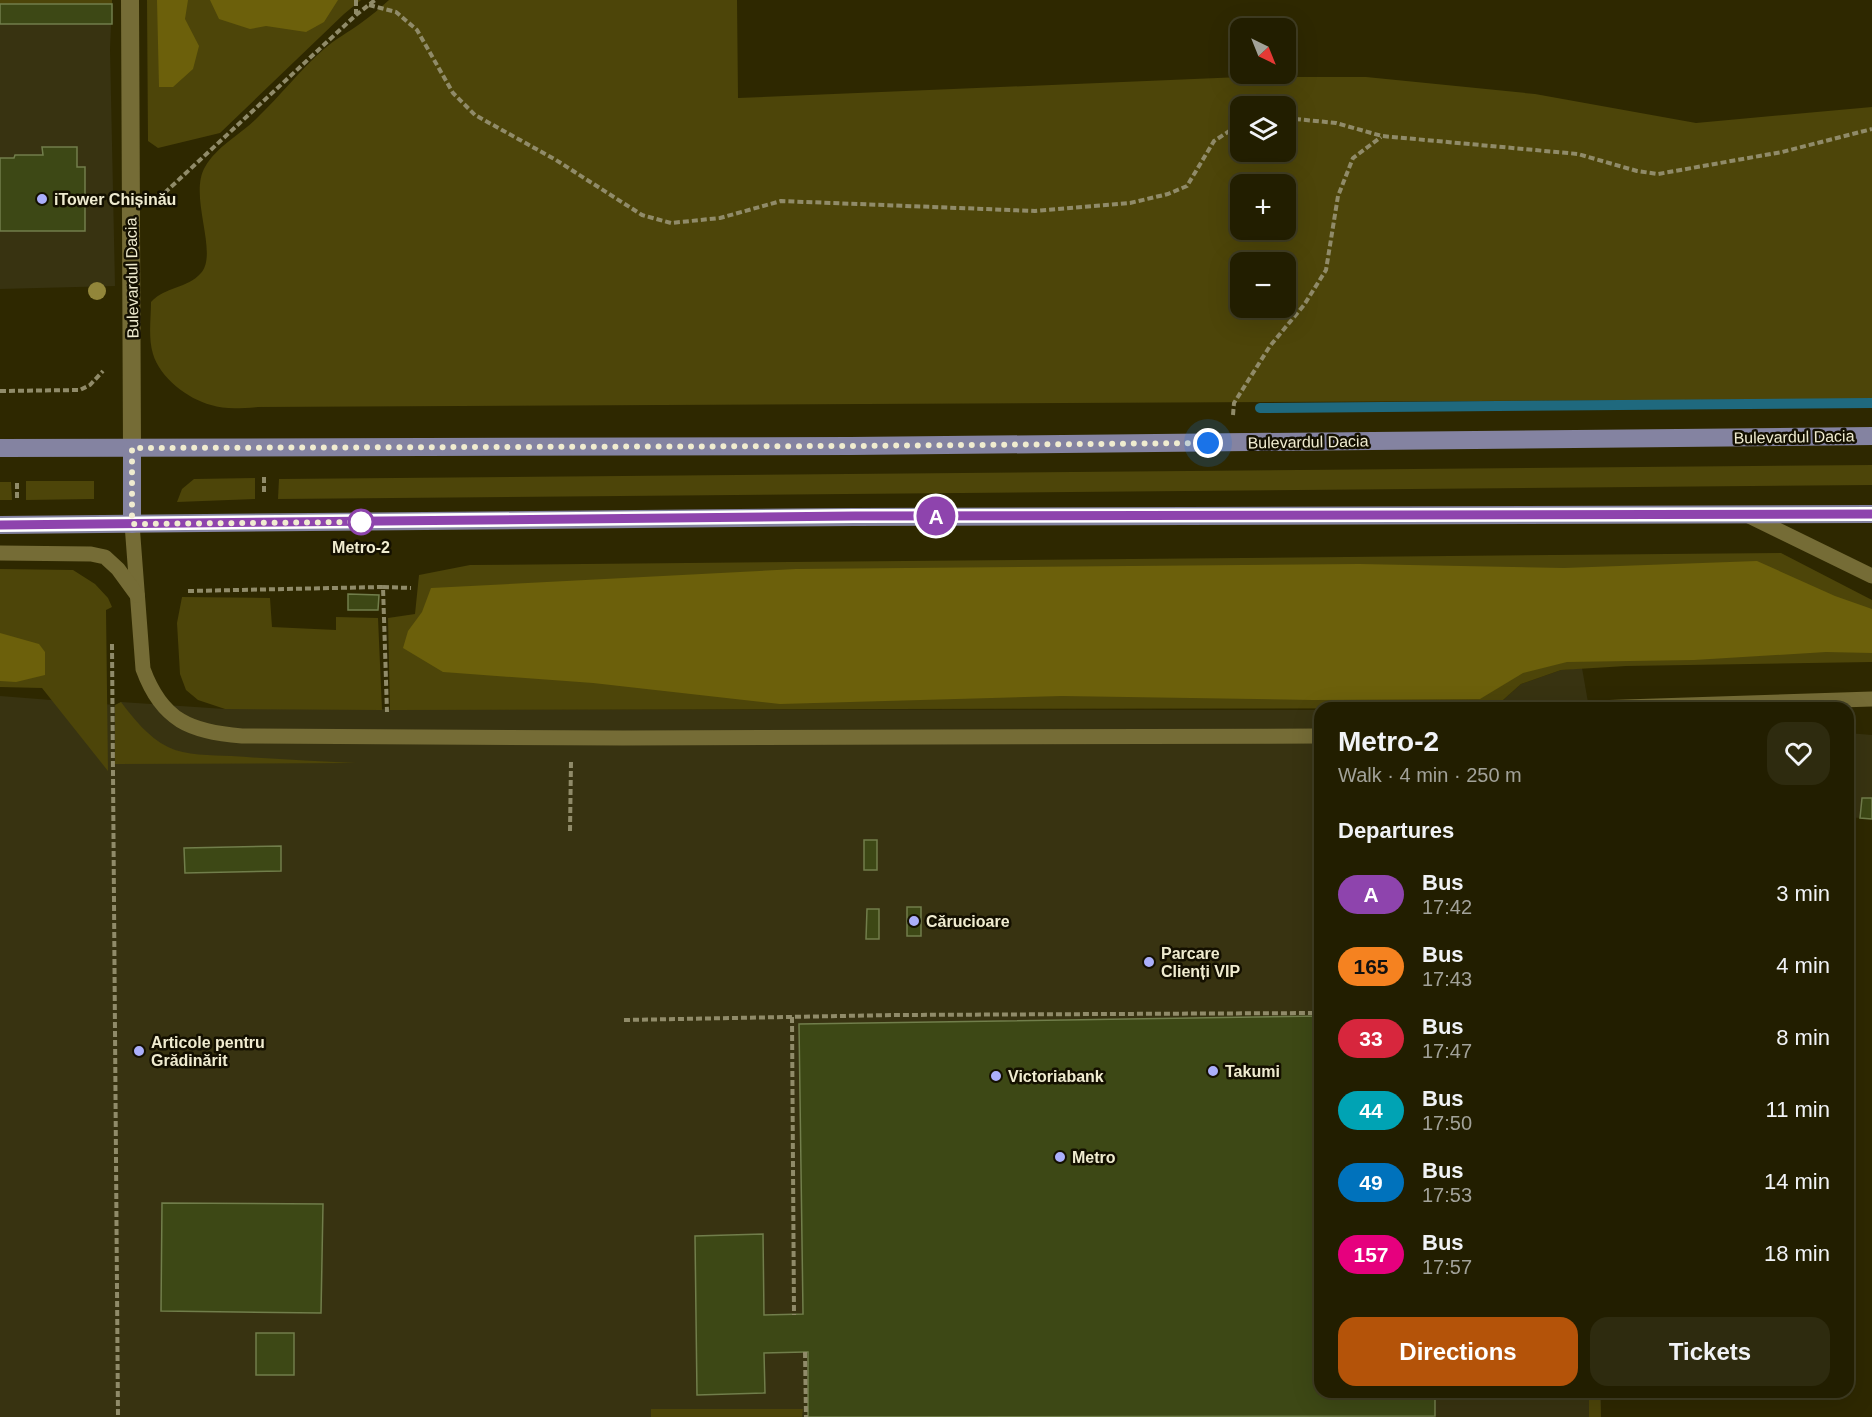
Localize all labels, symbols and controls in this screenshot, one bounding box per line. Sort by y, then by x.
north arrow [1230,18,1296,84]
map controls [1230,18,1296,318]
button: layers [1230,96,1296,162]
button: + [1230,174,1296,240]
place label: iTower Chișinău [54,191,176,208]
marker: iTower Chișinău [35,192,49,206]
street label: Bulevardul Dacia [122,217,142,339]
button: − [1230,252,1296,318]
street label: Bulevardul Dacia [1733,427,1855,447]
your location [1193,428,1223,458]
street label: Bulevardul Dacia [1247,432,1369,452]
line badge: A [916,496,956,536]
text: A [928,505,944,528]
marker: Metro-2 [348,509,374,535]
place label: Metro-2 [332,539,390,556]
button: heart [1767,722,1830,785]
text: Metro-2 [1338,726,1439,757]
text: Walk · 4 min · 250 m [1338,764,1522,786]
text: Departures [1338,818,1454,843]
text: Bus [1422,870,1464,895]
text: 3 min [1776,881,1830,906]
text: A [1363,883,1379,906]
text: 17:42 [1422,896,1472,918]
place label: Cărucioare [926,913,1010,930]
marker: Cărucioare [907,914,921,928]
text: Bus [1422,942,1464,967]
place label: Parcare Clienți VIP [1161,945,1240,980]
text: 4 min [1776,953,1830,978]
marker: Parcare Clienți VIP [1142,955,1156,969]
text: 165 [1353,955,1389,978]
text: 17:43 [1422,968,1472,990]
text: Bus [1422,1014,1464,1039]
text: 8 min [1776,1025,1830,1050]
text: 33 [1359,1027,1383,1050]
place label: Articole pentru Grădinărit [151,1034,265,1069]
text: 17:47 [1422,1040,1472,1062]
marker: Articole pentru Grădinărit [132,1044,146,1058]
place label: Takumi [1225,1063,1280,1080]
marker: Takumi [1206,1064,1220,1078]
place label: Victoriabank [1008,1068,1104,1085]
marker: Victoriabank [989,1069,1003,1083]
text: Bus [1422,1086,1464,1111]
text: 11 min [1766,1097,1830,1122]
text: 44 [1359,1099,1383,1122]
text: 17:50 [1422,1112,1472,1134]
place label: Metro [1072,1149,1116,1166]
marker: Metro [1053,1150,1067,1164]
text: Bus [1422,1158,1464,1183]
text: 14 min [1764,1169,1830,1194]
text: 49 [1359,1171,1383,1194]
text: 17:53 [1422,1184,1472,1206]
text: Bus [1422,1230,1464,1255]
text: 18 min [1764,1241,1830,1266]
text: 157 [1353,1243,1389,1266]
text: 17:57 [1422,1256,1472,1278]
button: Directions [1338,1317,1578,1386]
button: Tickets [1590,1317,1830,1386]

